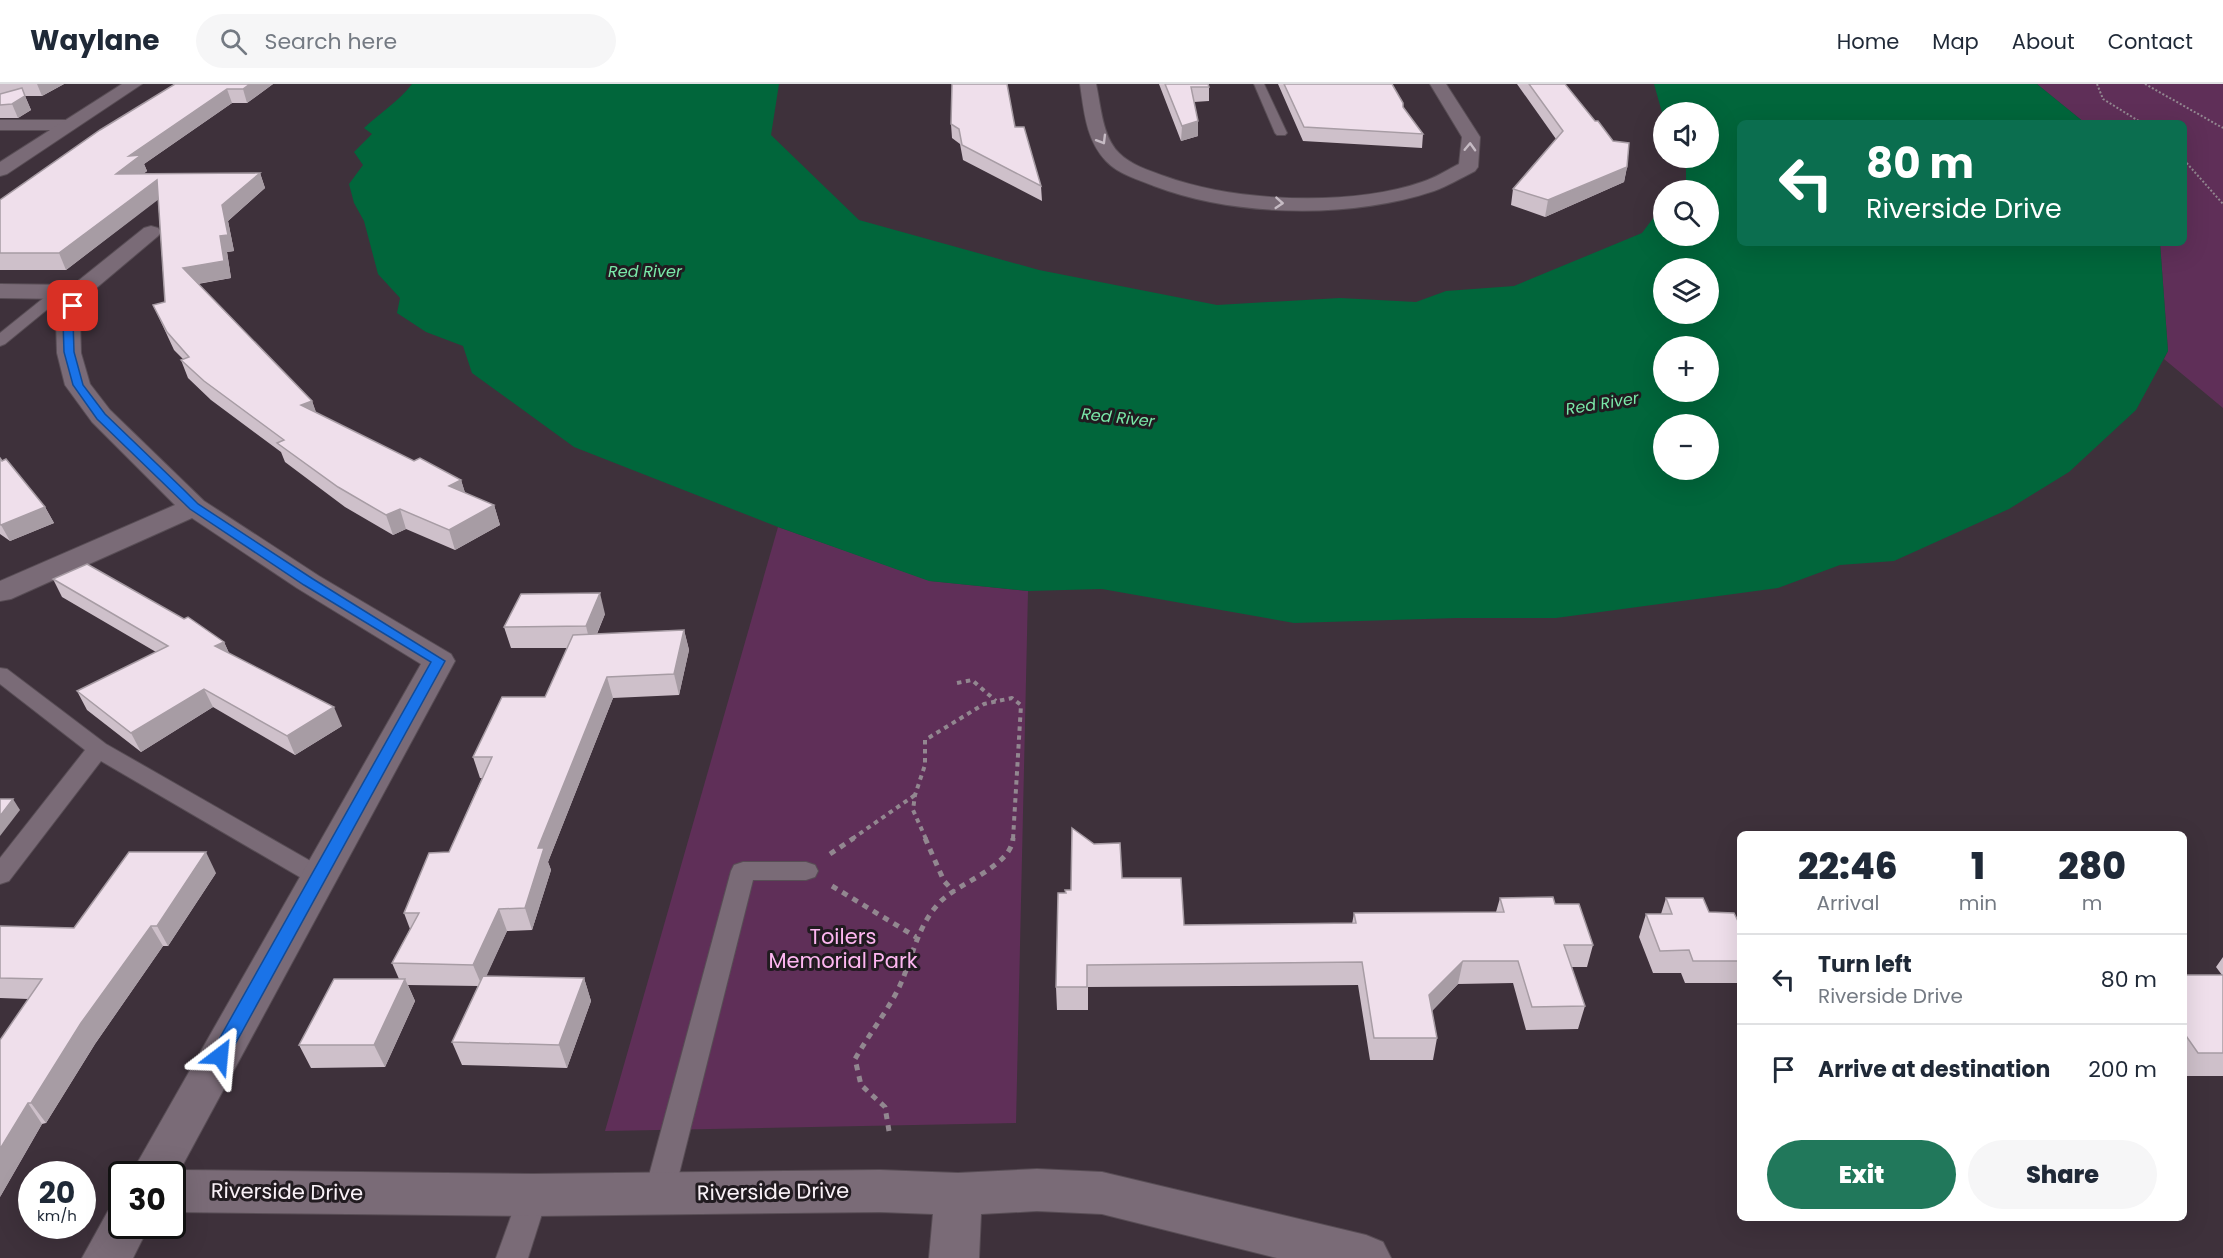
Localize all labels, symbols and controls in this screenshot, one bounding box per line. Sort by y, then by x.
search box [196,14,616,68]
text: Waylane [30,21,160,60]
icon: search [217,25,250,58]
text: Search here [265,26,397,57]
text: Home [1837,27,1899,56]
text: Map [1932,27,1979,56]
text: About [2012,27,2075,56]
text: Contact [2108,27,2193,56]
map controls [1653,102,1719,480]
button: sound [1653,102,1719,168]
one-way arrow [1095,134,1107,144]
text: 80 m [1866,134,1974,193]
one-way arrow [1464,142,1476,151]
icon: left [1767,144,1845,222]
button: search [1653,180,1719,246]
text: Riverside Drive [1866,190,2062,227]
one-way arrow [1274,197,1283,210]
button: layers [1653,258,1719,324]
water label: Red River [608,260,683,283]
pin [47,280,98,331]
icon: arrive [56,289,89,322]
button: + [1653,336,1719,402]
water label: Red River [1564,386,1641,421]
water label: Red River [1080,402,1157,433]
button: − [1653,414,1719,480]
text: 22:46 [1798,841,1898,892]
text: 1 [1971,841,1985,892]
text: 280 [2058,841,2126,892]
text: Arrival [1816,889,1879,917]
text: min [1959,889,1997,917]
text: m [2082,889,2102,917]
park label: Toilers Memorial Park [768,922,918,975]
text: Turn left [1818,949,1912,980]
icon: left [1767,963,1800,996]
text: 80 m [2101,964,2157,995]
text: Riverside Drive [1818,982,1963,1010]
position arrow [188,1024,252,1088]
icon: arrive [1767,1053,1800,1086]
text: Arrive at destination [1818,1054,2050,1085]
text: 200 m [2088,1054,2157,1085]
button: Exit [1767,1140,1956,1209]
button: Share [1968,1140,2157,1209]
speed limit sign: 30 [108,1161,186,1239]
text: 20 [39,1171,75,1214]
street label: Riverside Drive [211,1176,363,1207]
street label: Riverside Drive [697,1176,849,1207]
text: km/h [37,1205,77,1226]

